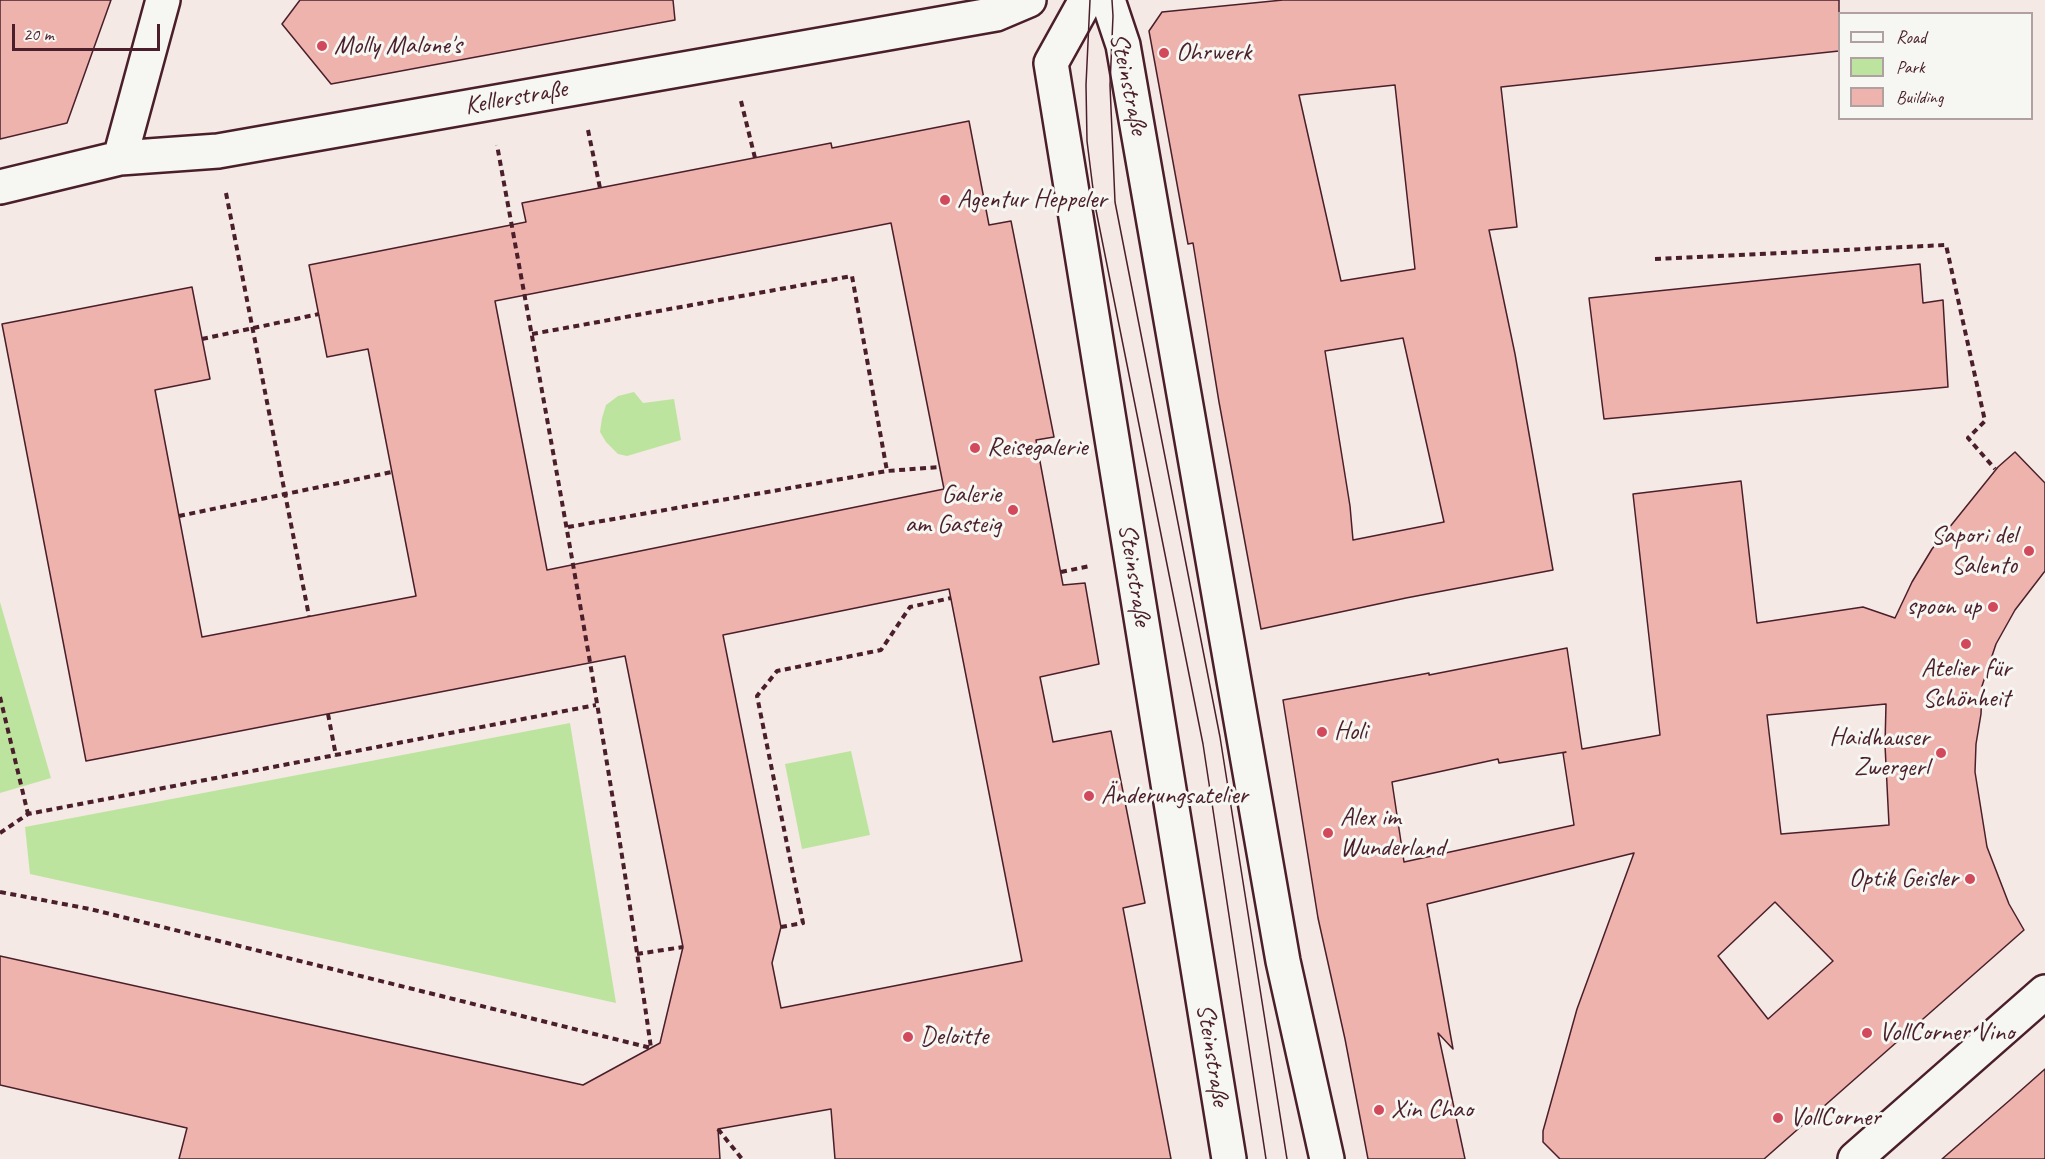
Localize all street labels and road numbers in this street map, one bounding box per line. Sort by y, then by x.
street label: Steinstraße [1102,30,1154,138]
street label: Kellerstraße [462,74,570,122]
street label: Steinstraße [1111,522,1157,628]
street label: Steinstraße [1189,1002,1235,1108]

